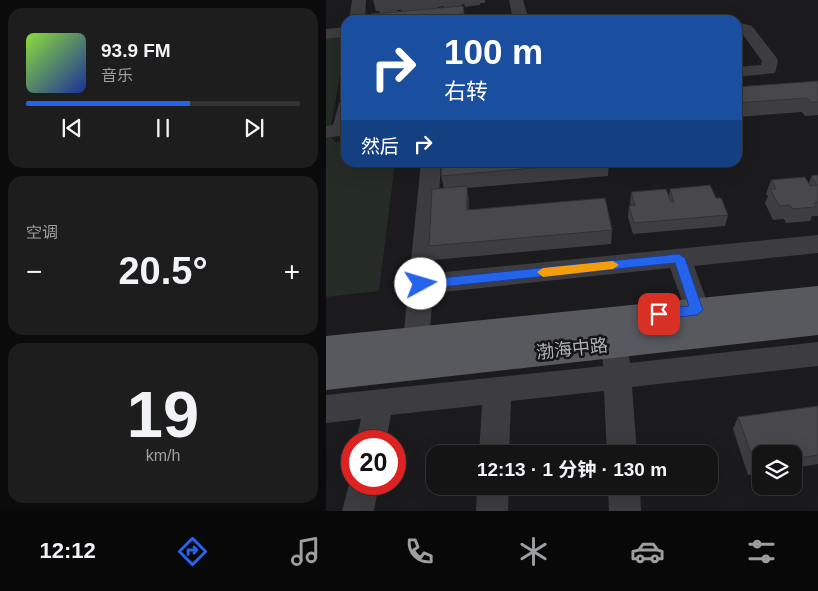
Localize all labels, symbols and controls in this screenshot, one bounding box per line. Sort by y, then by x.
text: 100 m [444,32,543,71]
icon: right [361,35,426,100]
text: 93.9 FM [101,40,171,61]
text: 音乐 [101,67,133,84]
text: 右转 [444,79,488,104]
icon: previous [58,114,86,142]
icon: pause [149,114,177,142]
icon: next [240,114,268,142]
icon: right [409,130,437,158]
text: 然后 [361,136,399,157]
text: 空调 [26,224,58,241]
text: 20.5° [118,250,208,292]
text: − [26,256,42,287]
text: + [284,256,300,287]
position arrow [394,257,446,309]
pin [638,293,680,335]
icon: arrive [645,300,673,328]
street label: 渤海中路 [535,335,609,363]
text: 19 [127,378,199,451]
speed limit sign: 20 [341,430,406,495]
map controls [752,445,802,495]
button: layers [752,445,802,495]
text: km/h [146,447,180,464]
text: 12:13 · 1 分钟 · 130 m [477,459,667,480]
icon: directions [175,534,210,569]
icon: music [288,534,323,569]
icon: phone [402,534,437,569]
icon: climate [516,534,551,569]
icon: car [630,534,665,569]
icon: filters [744,534,779,569]
text: 12:12 [39,538,96,563]

